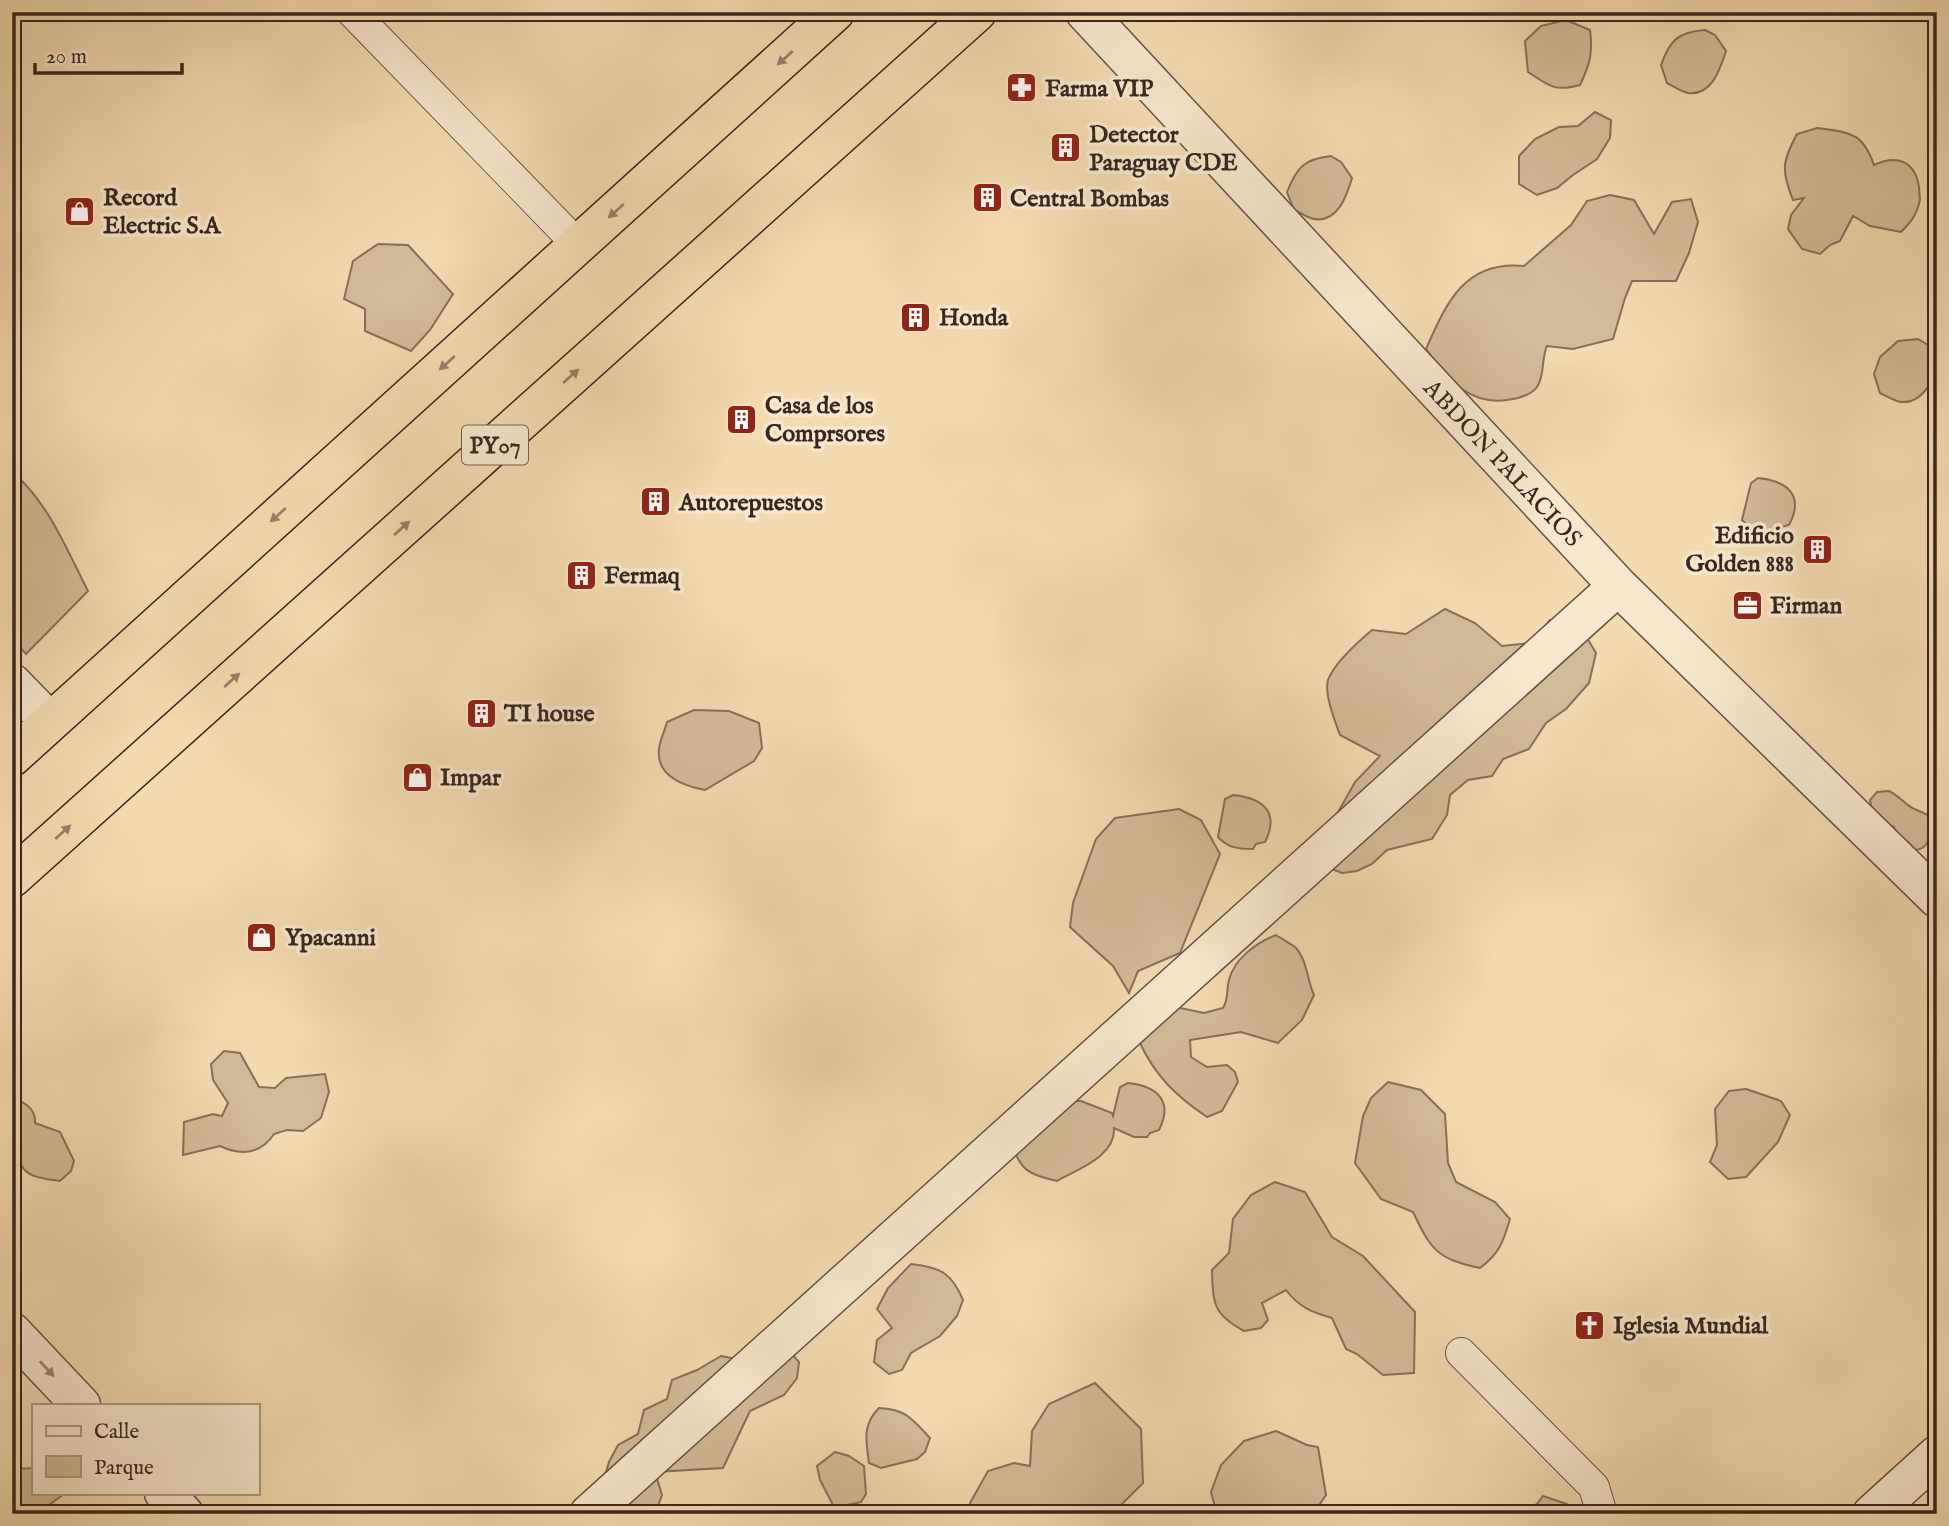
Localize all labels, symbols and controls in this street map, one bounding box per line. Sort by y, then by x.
scale bar [35,32,182,76]
text: 20 m [46,44,87,71]
one-way arrow [776,50,794,66]
pharmacy icon: Farma VIP [1005,71,1039,105]
place label: Farma VIP [1045,74,1153,105]
place label: Detector Paraguay CDE [1089,120,1238,179]
building icon: Detector Paraguay CDE [1049,131,1083,165]
building icon: Central Bombas [970,181,1004,215]
place label: Record Electric S.A [103,183,222,242]
place label: Central Bombas [1010,184,1170,215]
shop icon: Record Electric S.A [63,194,97,228]
one-way arrow [608,202,625,218]
building icon: Honda [899,300,933,334]
place label: Honda [939,303,1009,334]
one-way arrow [438,355,456,371]
one-way arrow [562,369,579,385]
street label: ABDON PALACIOS [1415,373,1588,555]
place label: Casa de los Comprsores [765,391,886,450]
building icon: Casa de los Comprsores [725,402,759,436]
road number: PY07 [462,426,528,464]
building icon: Autorepuestos [639,485,673,519]
place label: Autorepuestos [678,488,823,519]
one-way arrow [270,507,287,523]
one-way arrow [393,521,410,537]
place label: Edificio Golden 888 [1686,521,1794,580]
building icon: Edificio Golden 888 [1800,532,1834,566]
building icon: Fermaq [564,558,598,592]
place label: Fermaq [604,561,681,592]
office icon: Firman [1730,588,1764,622]
place label: Firman [1770,591,1842,622]
one-way arrow [223,673,240,689]
building icon: TI house [464,696,498,730]
place label: TI house [503,699,594,730]
shop icon: Impar [400,760,434,794]
place label: Impar [440,763,501,794]
one-way arrow [54,824,72,840]
shop icon: Ypacanni [245,920,279,954]
place label: Ypacanni [285,923,377,954]
church icon: Iglesia Mundial [1573,1308,1607,1342]
place label: Iglesia Mundial [1613,1311,1768,1342]
one-way arrow [38,1360,54,1377]
legend [32,1404,259,1494]
text: Calle [94,1419,139,1446]
text: Parque [94,1455,154,1482]

